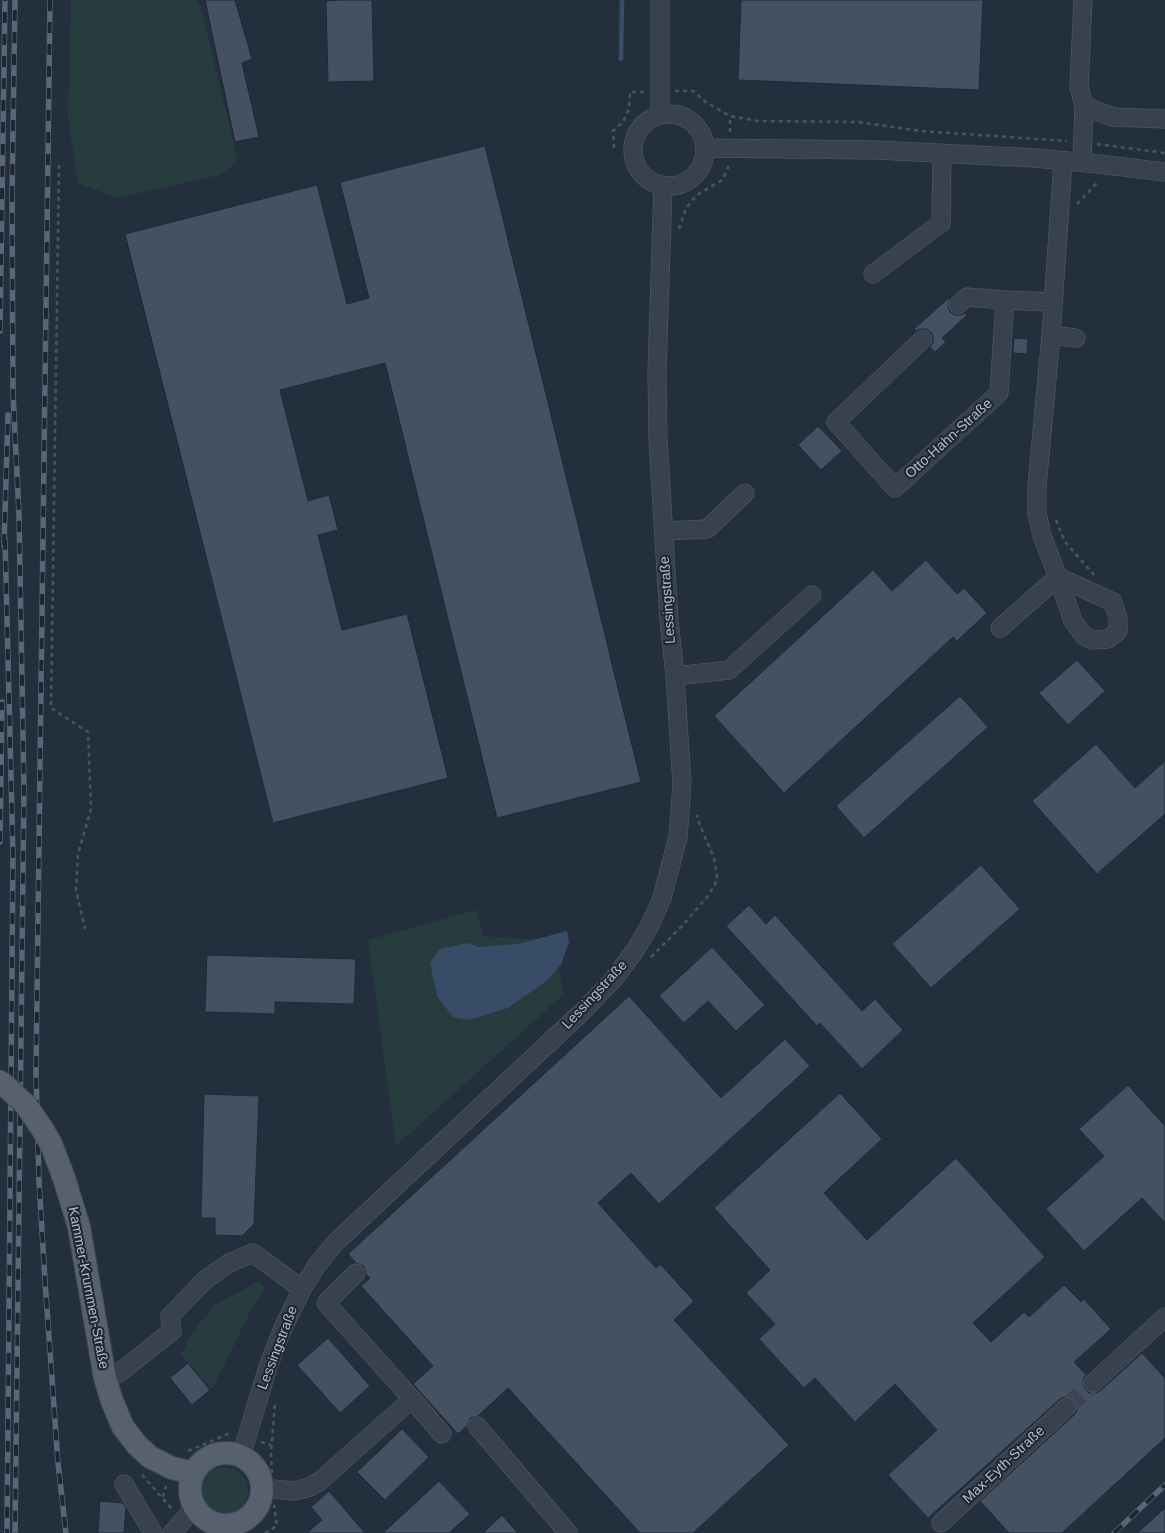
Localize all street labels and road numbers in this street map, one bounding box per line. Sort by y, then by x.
street label: Otto-Hahn-Straße [902,396,996,482]
street label: Lessingstraße [657,556,679,644]
street label: Lessingstraße [559,957,631,1033]
street label: Kammer-Krummen-Straße [64,1205,112,1371]
street label: Lessingstraße [254,1304,302,1392]
street label: Max-Eyth-Straße [960,1423,1048,1507]

